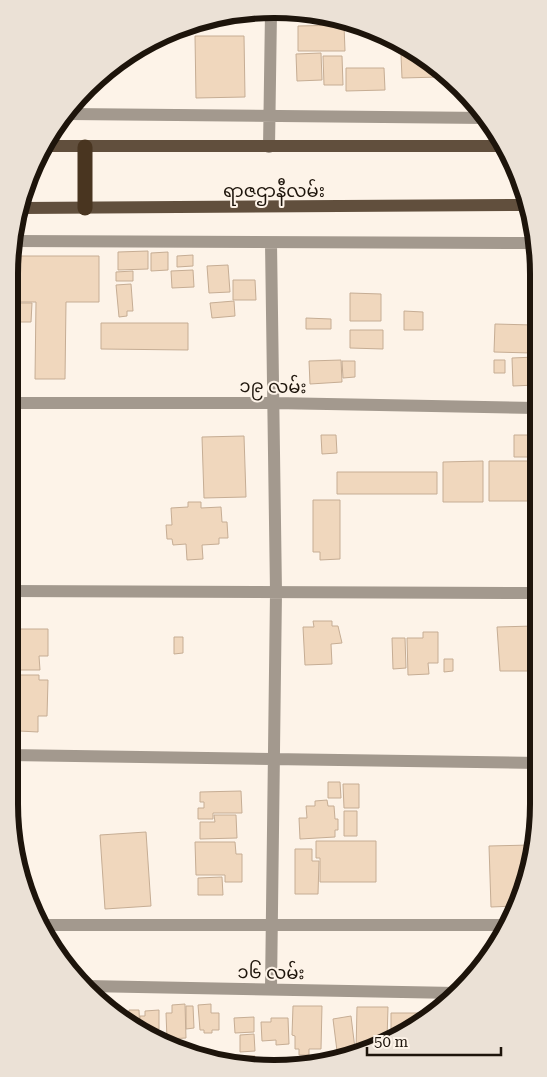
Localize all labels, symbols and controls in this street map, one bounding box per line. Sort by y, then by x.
street label: ရာဇဌာနီလမ်း [223,177,325,206]
street label: ၁၉ လမ်း [239,373,307,402]
street label: ၁၆ လမ်း [237,959,305,983]
scale bar [367,1024,501,1056]
text: 50 m [374,1033,409,1051]

